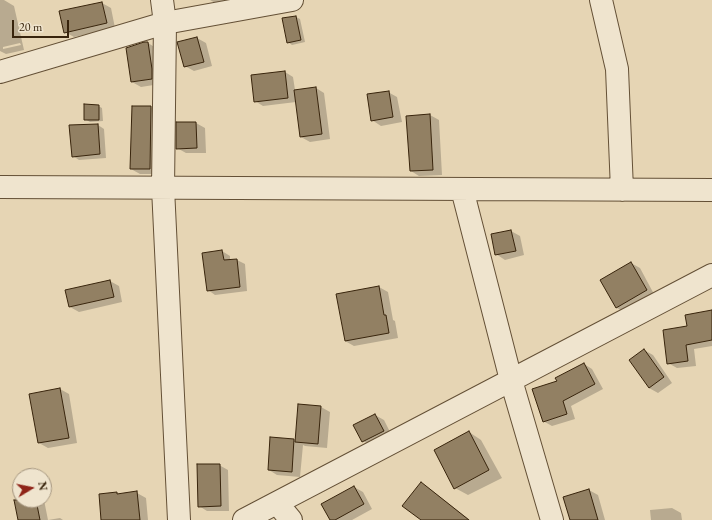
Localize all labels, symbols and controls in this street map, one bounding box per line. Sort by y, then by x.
scale bar [14,12,71,38]
text: 20 m [19,19,42,35]
north arrow [12,468,52,508]
text: N [35,480,50,492]

